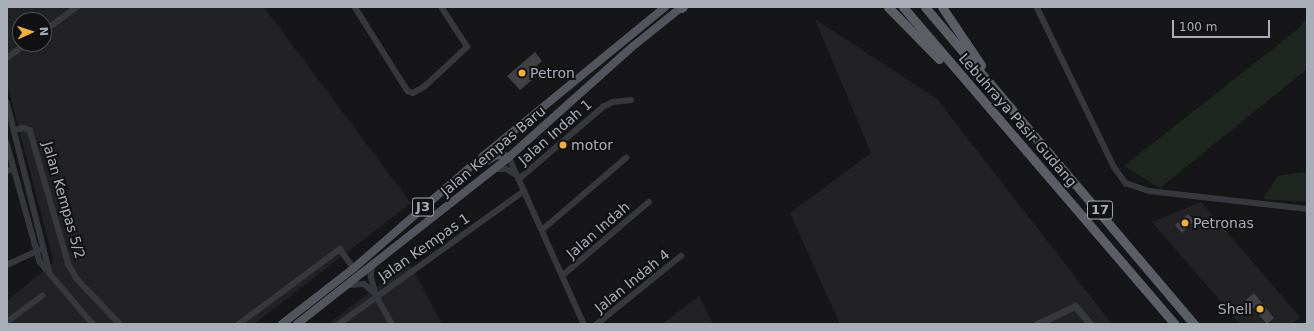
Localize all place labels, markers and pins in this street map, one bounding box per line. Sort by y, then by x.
place label: Petron [530,65,575,81]
marker: Petron [517,68,527,78]
place label: motor [571,137,613,153]
marker: motor [558,140,568,150]
place label: Petronas [1193,215,1254,231]
marker: Petronas [1180,218,1190,228]
place label: Shell [1218,301,1252,317]
marker: Shell [1255,304,1265,314]

